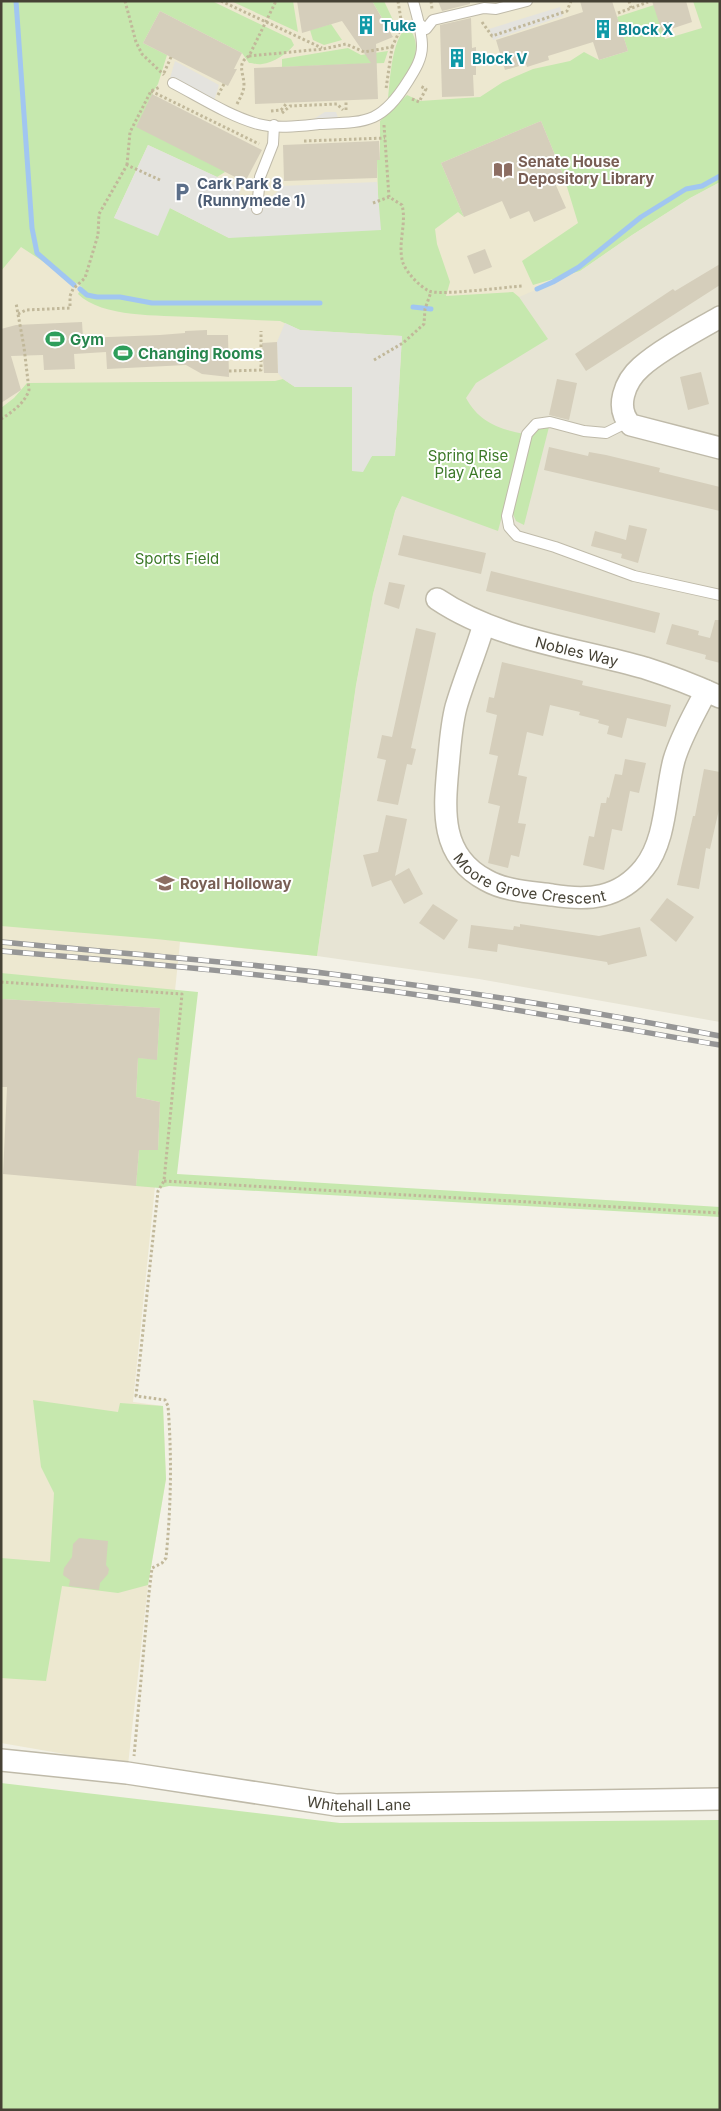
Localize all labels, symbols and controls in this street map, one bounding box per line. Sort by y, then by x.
building icon: Tuke [355,14,377,36]
place label: Tuke [381,16,417,35]
building icon: Block X [592,18,614,40]
place label: Block X [618,20,673,39]
building icon: Block V [446,47,468,69]
place label: Block V [472,49,527,68]
place label: Senate House Depository Library [518,152,654,188]
library icon: Senate House Depository Library [492,159,514,181]
place label: Cark Park 8 (Runnymede 1) [197,174,306,210]
parking icon: Cark Park 8 (Runnymede 1) [171,181,193,203]
sports icon: Gym [44,328,66,350]
place label: Gym [70,330,104,349]
sports icon: Changing Rooms [112,342,134,364]
place label: Changing Rooms [138,344,263,363]
park label: Spring Rise Play Area [428,446,508,482]
park label: Sports Field [135,549,219,568]
street label: Nobles Way [533,632,621,670]
street label: Moore Grove Crescent [450,849,608,907]
school or university icon: Royal Holloway [154,872,176,894]
place label: Royal Holloway [180,874,292,893]
street label: Whitehall Lane [306,1791,411,1815]

